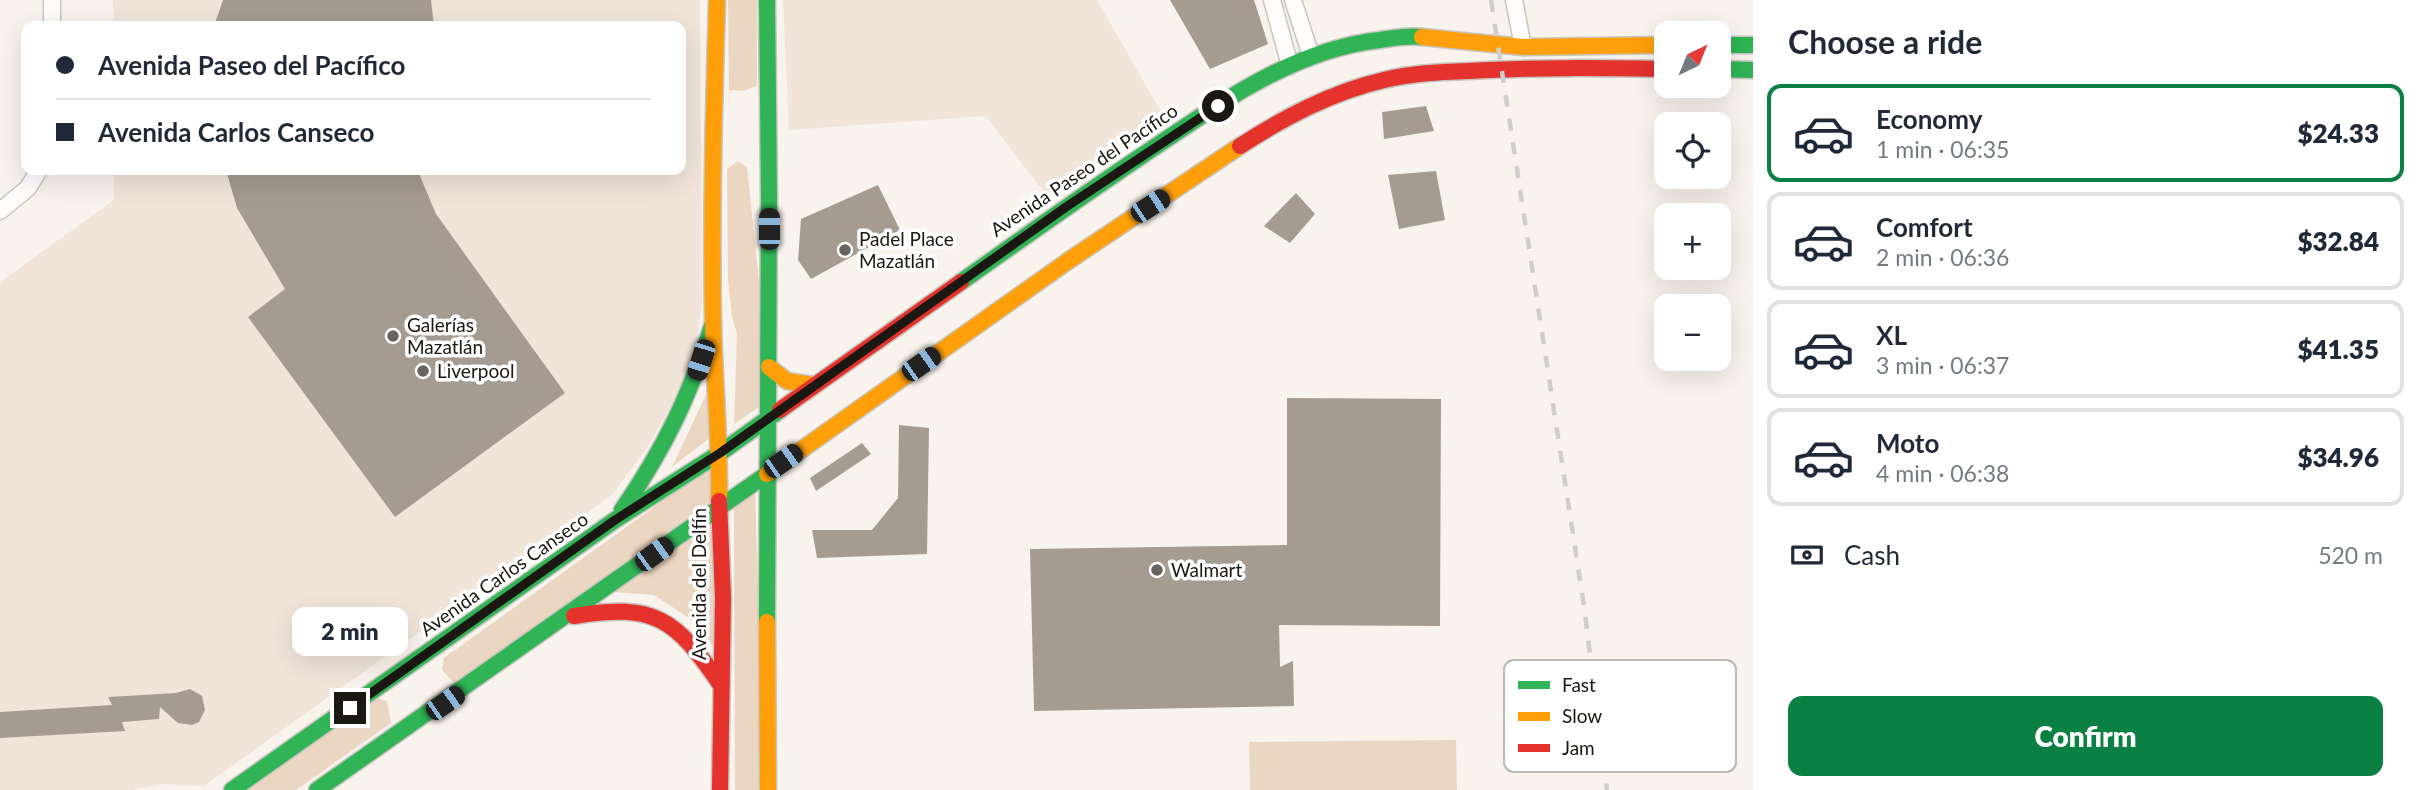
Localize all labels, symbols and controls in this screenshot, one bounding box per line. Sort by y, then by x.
north arrow [1654,21,1731,98]
map controls [1654,21,1731,371]
text: Choose a ride [1788,22,1982,61]
text: Avenida Paseo del Pacífico [98,49,405,81]
route start [1202,90,1234,122]
street label: Avenida Paseo del Pacífico [986,98,1182,241]
icon: car [1792,102,1855,165]
text: Economy [1876,103,1982,135]
button: locate [1654,112,1731,189]
text: Avenida Carlos Canseco [98,116,375,148]
text: $24.33 [2297,117,2379,149]
text: 1 min · 06:35 [1876,135,2009,163]
car [1127,186,1174,226]
button: + [1654,203,1731,280]
car [759,208,780,250]
icon: car [1792,210,1855,273]
text: Comfort [1876,211,1973,243]
text: $32.84 [2297,225,2379,257]
place label: Padel Place Mazatlán [859,227,954,272]
marker: Padel Place Mazatlán [837,242,853,258]
text: 2 min · 06:36 [1876,243,2009,271]
button: − [1654,294,1731,371]
place label: Galerías Mazatlán [407,313,483,358]
icon: car [1792,318,1855,381]
text: XL [1876,319,1907,351]
marker: Galerías Mazatlán [385,328,401,344]
text: $41.35 [2297,333,2379,365]
car [685,337,718,383]
car [898,343,945,385]
text: 3 min · 06:37 [1876,351,2009,379]
place label: Liverpool [437,359,514,382]
marker: Liverpool [415,363,431,379]
icon: car [1792,426,1855,489]
text: Moto [1876,427,1939,459]
car [760,440,807,482]
text: $34.96 [2297,441,2379,473]
text: 4 min · 06:38 [1876,459,2009,487]
street label: Avenida Carlos Canseco [415,507,592,640]
street label: Avenida del Delfín [687,508,710,660]
car [631,533,678,575]
icon: cash [1788,536,1826,574]
text: Cash [1844,539,1900,571]
text: 520 m [2318,541,2383,569]
place label: Walmart [1171,558,1243,581]
marker: Walmart [1149,562,1165,578]
callout: 2 min [292,606,408,656]
text: 2 min [321,617,379,645]
legend [1504,660,1736,772]
text: Fast [1562,673,1596,696]
car [422,682,469,724]
route end [334,692,366,724]
button: Confirm [1788,696,2383,776]
text: Slow [1562,704,1602,727]
text: Jam [1562,736,1595,759]

